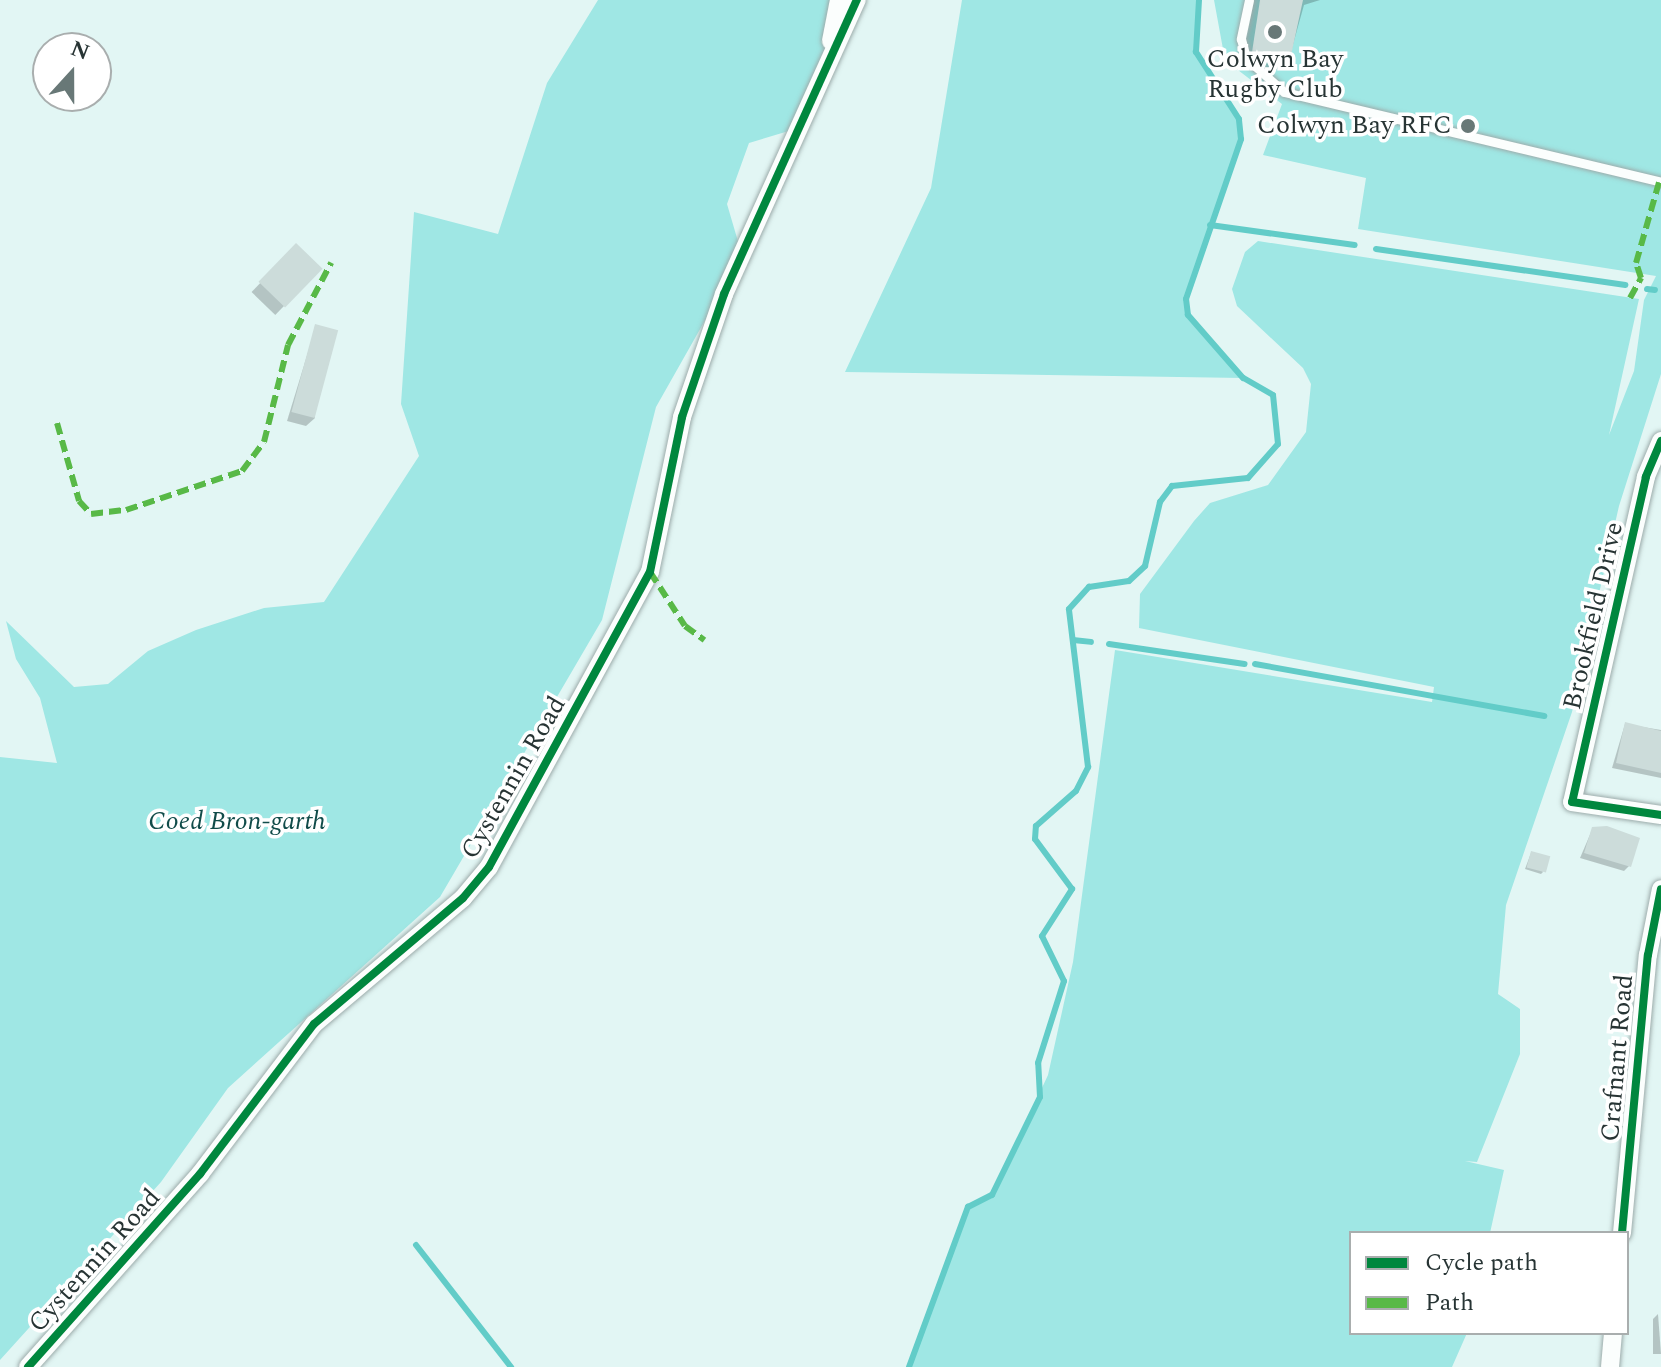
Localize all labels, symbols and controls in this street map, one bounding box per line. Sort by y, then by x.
marker: Colwyn Bay Rugby Club [1266,23,1284,41]
north arrow [32,32,112,112]
text: N [66,32,94,70]
place label: Colwyn Bay Rugby Club [1207,44,1343,106]
place label: Colwyn Bay RFC [1257,110,1452,142]
marker: Colwyn Bay RFC [1459,117,1477,135]
street label: Brookfield Drive [1557,519,1631,713]
street label: Cystennin Road [455,691,573,865]
park label: Coed Bron-garth [148,806,326,838]
street label: Crafnant Road [1595,973,1641,1143]
street label: Cystennin Road [22,1183,168,1339]
legend [1349,1231,1629,1335]
text: Cycle path [1425,1245,1538,1281]
text: Path [1425,1285,1474,1321]

